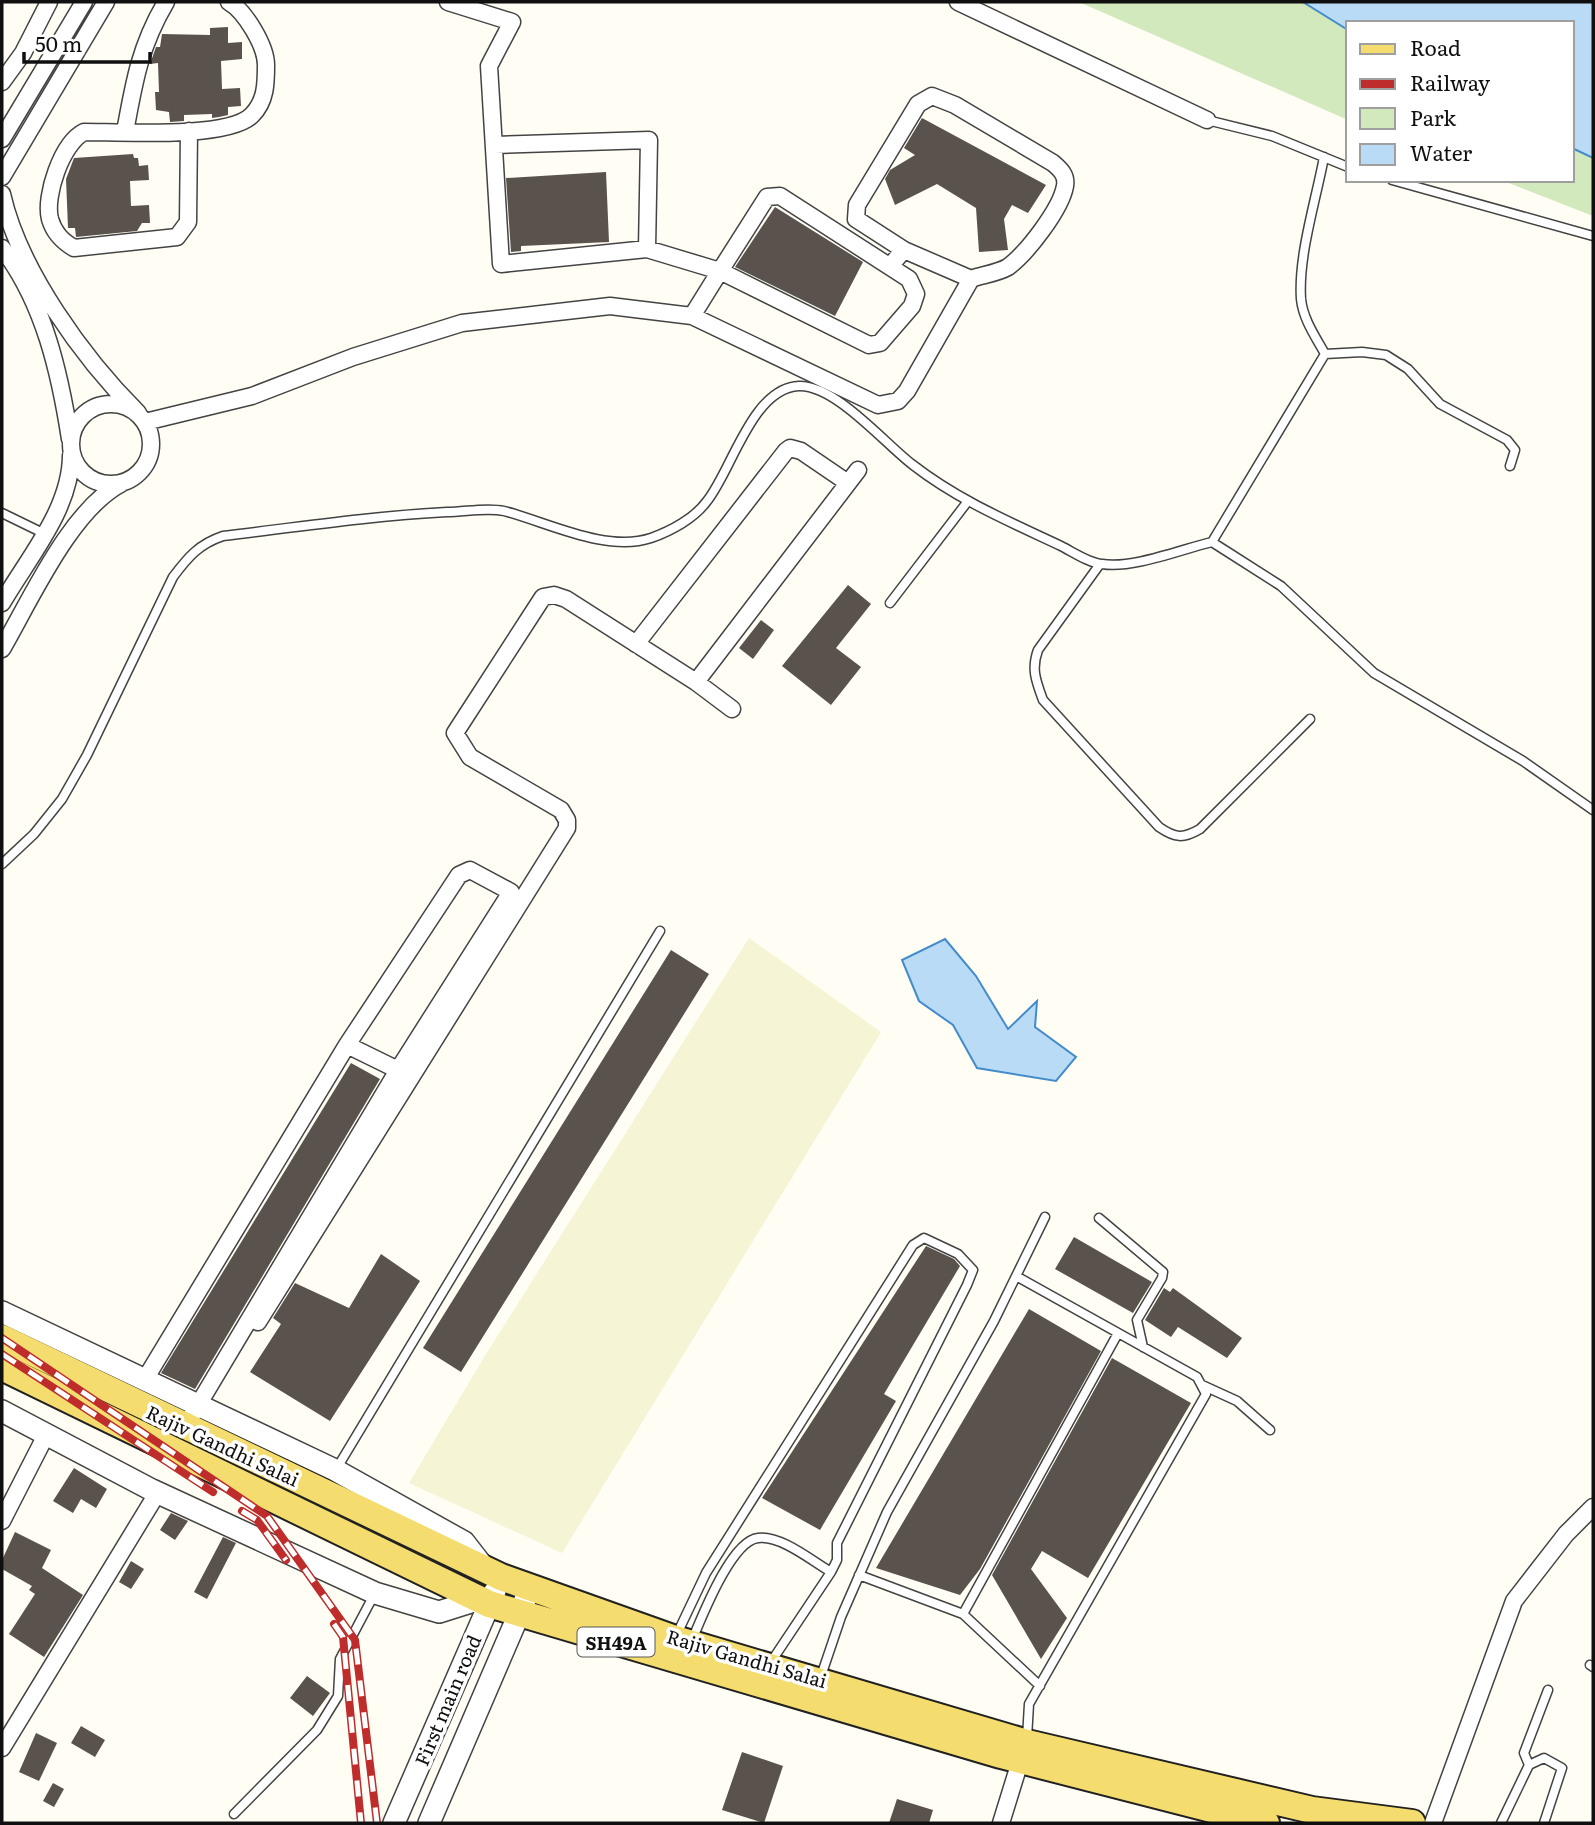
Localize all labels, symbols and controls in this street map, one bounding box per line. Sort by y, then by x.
scale bar [24,21,150,65]
legend [1346,21,1574,182]
text: 50 m [35,27,82,58]
text: Road [1410,31,1461,62]
text: Railway [1410,66,1491,97]
text: Park [1410,101,1456,132]
text: Water [1410,136,1472,167]
street label: Rajiv Gandhi Salai [142,1397,304,1493]
street label: Rajiv Gandhi Salai [664,1622,830,1694]
road number: SH49A [578,1628,654,1657]
street label: First main road [407,1630,487,1770]

